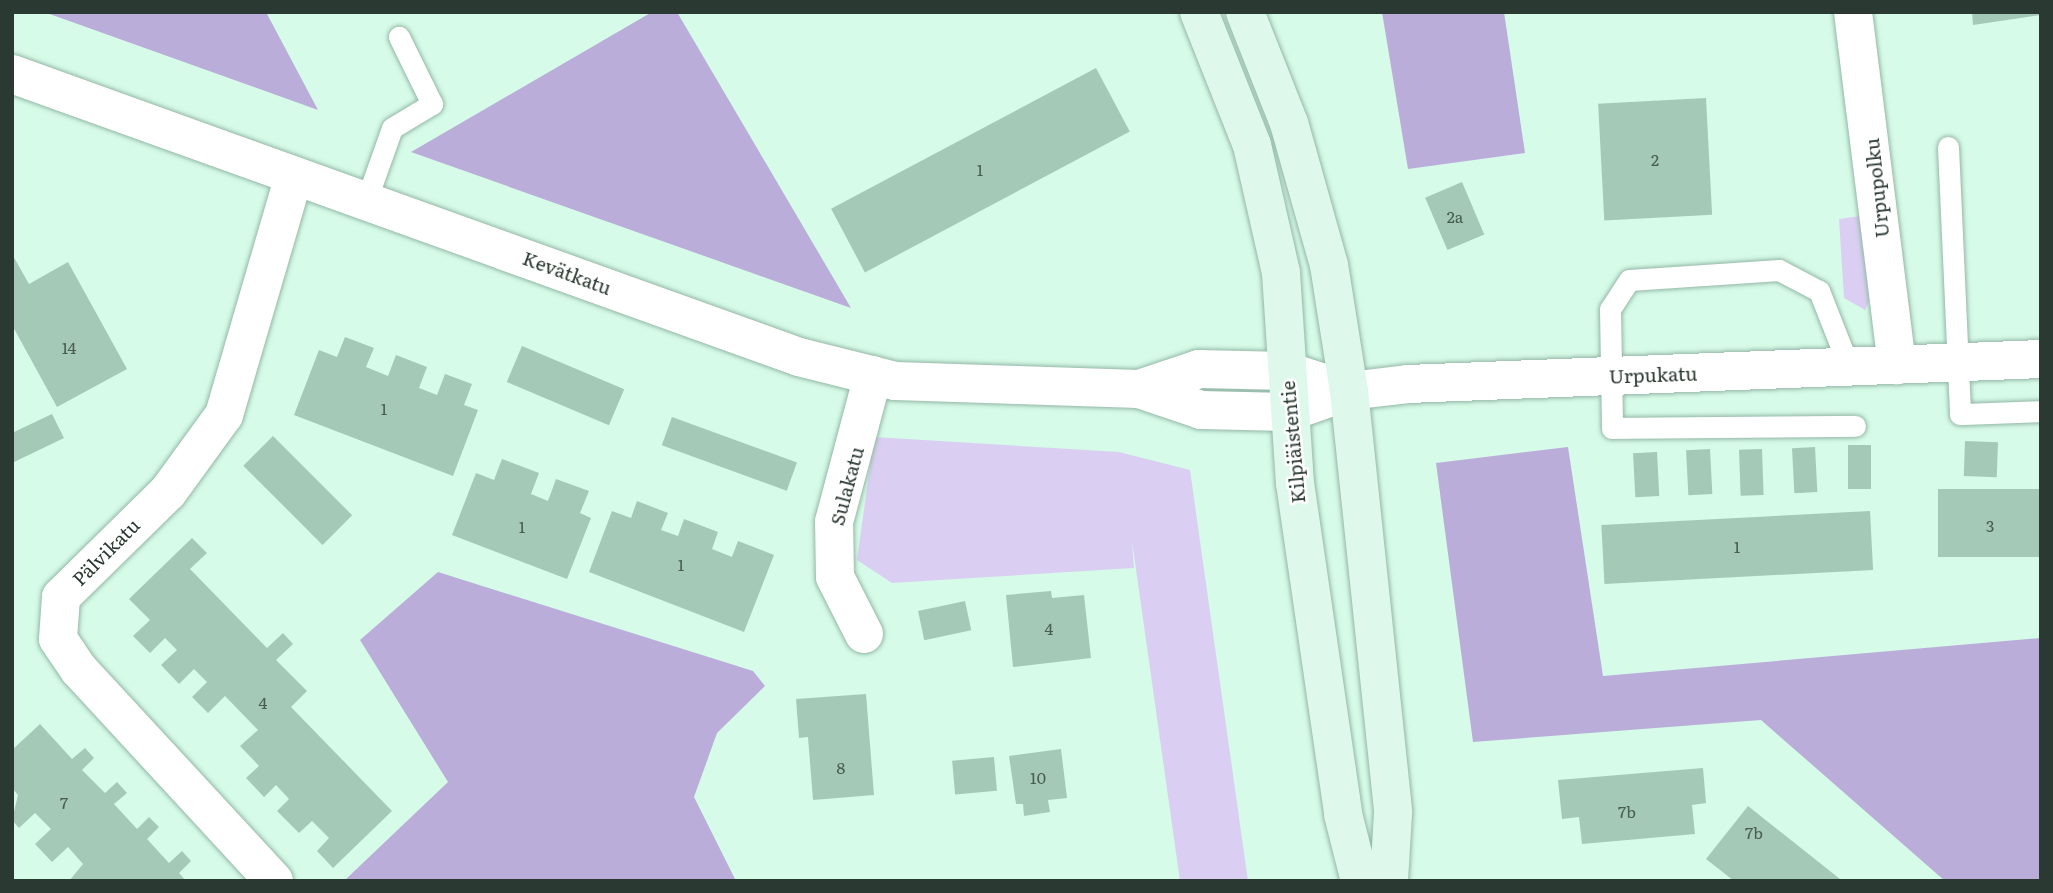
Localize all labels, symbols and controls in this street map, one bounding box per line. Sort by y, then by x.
street label: Urpupolku [1860,137,1894,239]
house number: 2 [1651,149,1659,169]
house number: 1 [977,159,983,179]
house number: 2a [1447,206,1463,226]
street label: Kevätkatu [520,246,614,300]
house number: 14 [62,337,76,357]
street label: Urpukatu [1608,362,1698,388]
street label: Kilpiäistentie [1276,380,1310,504]
house number: 1 [381,398,387,418]
street label: Sulakatu [826,444,868,528]
street label: Pälvikatu [68,514,144,590]
house number: 3 [1986,515,1994,535]
house number: 1 [519,516,525,536]
house number: 1 [1734,536,1740,556]
house number: 1 [678,554,684,574]
house number: 4 [1045,618,1053,638]
house number: 4 [259,692,267,712]
house number: 8 [837,757,845,777]
house number: 10 [1030,767,1046,787]
house number: 7 [60,792,68,812]
house number: 7b [1618,801,1636,821]
house number: 7b [1745,822,1763,842]

